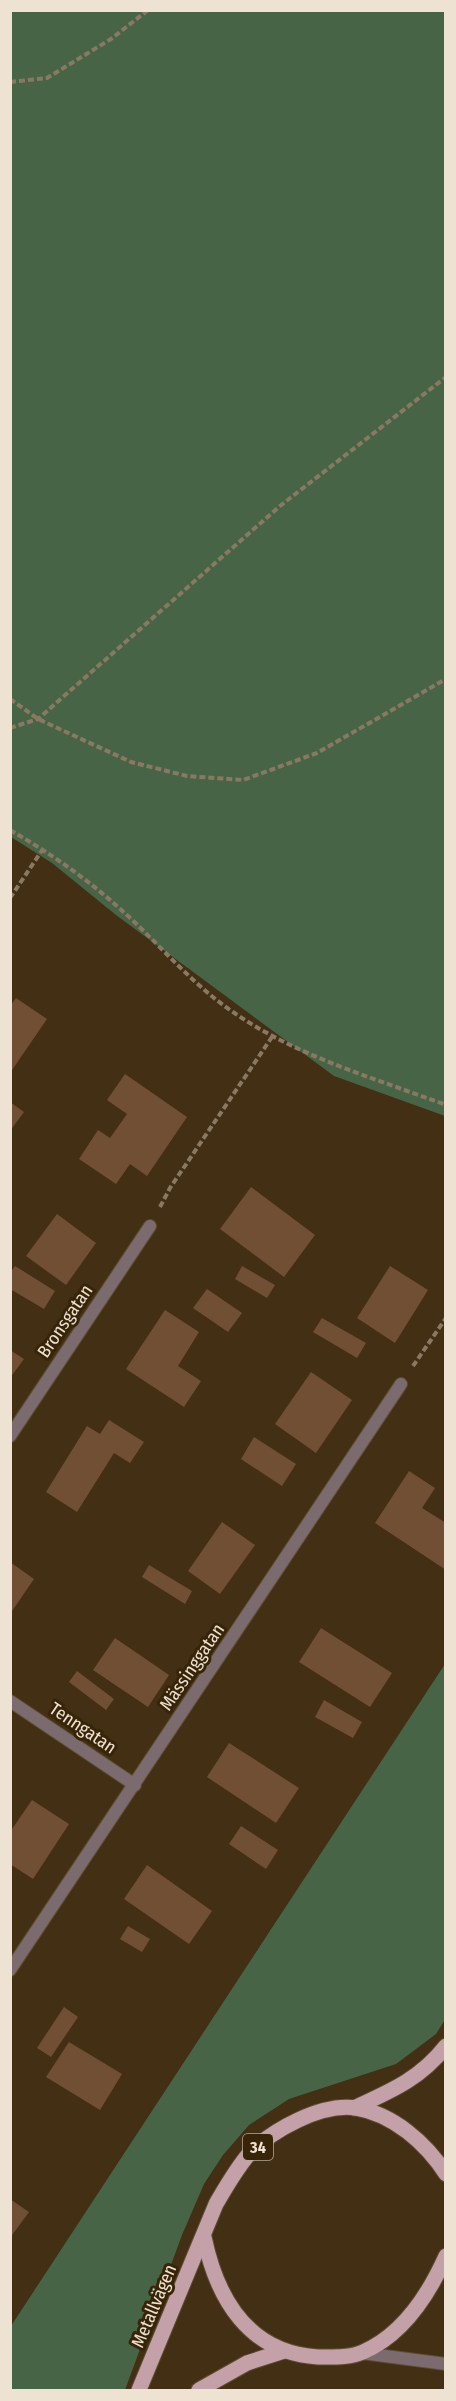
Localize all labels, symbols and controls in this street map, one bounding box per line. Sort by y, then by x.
street label: Bronsgatan [33,1280,97,1362]
street label: Mässinggatan [155,1619,229,1715]
street label: Tenngatan [45,1698,121,1758]
road number: 34 [243,2134,273,2160]
street label: Metallvägen [127,2261,181,2351]

